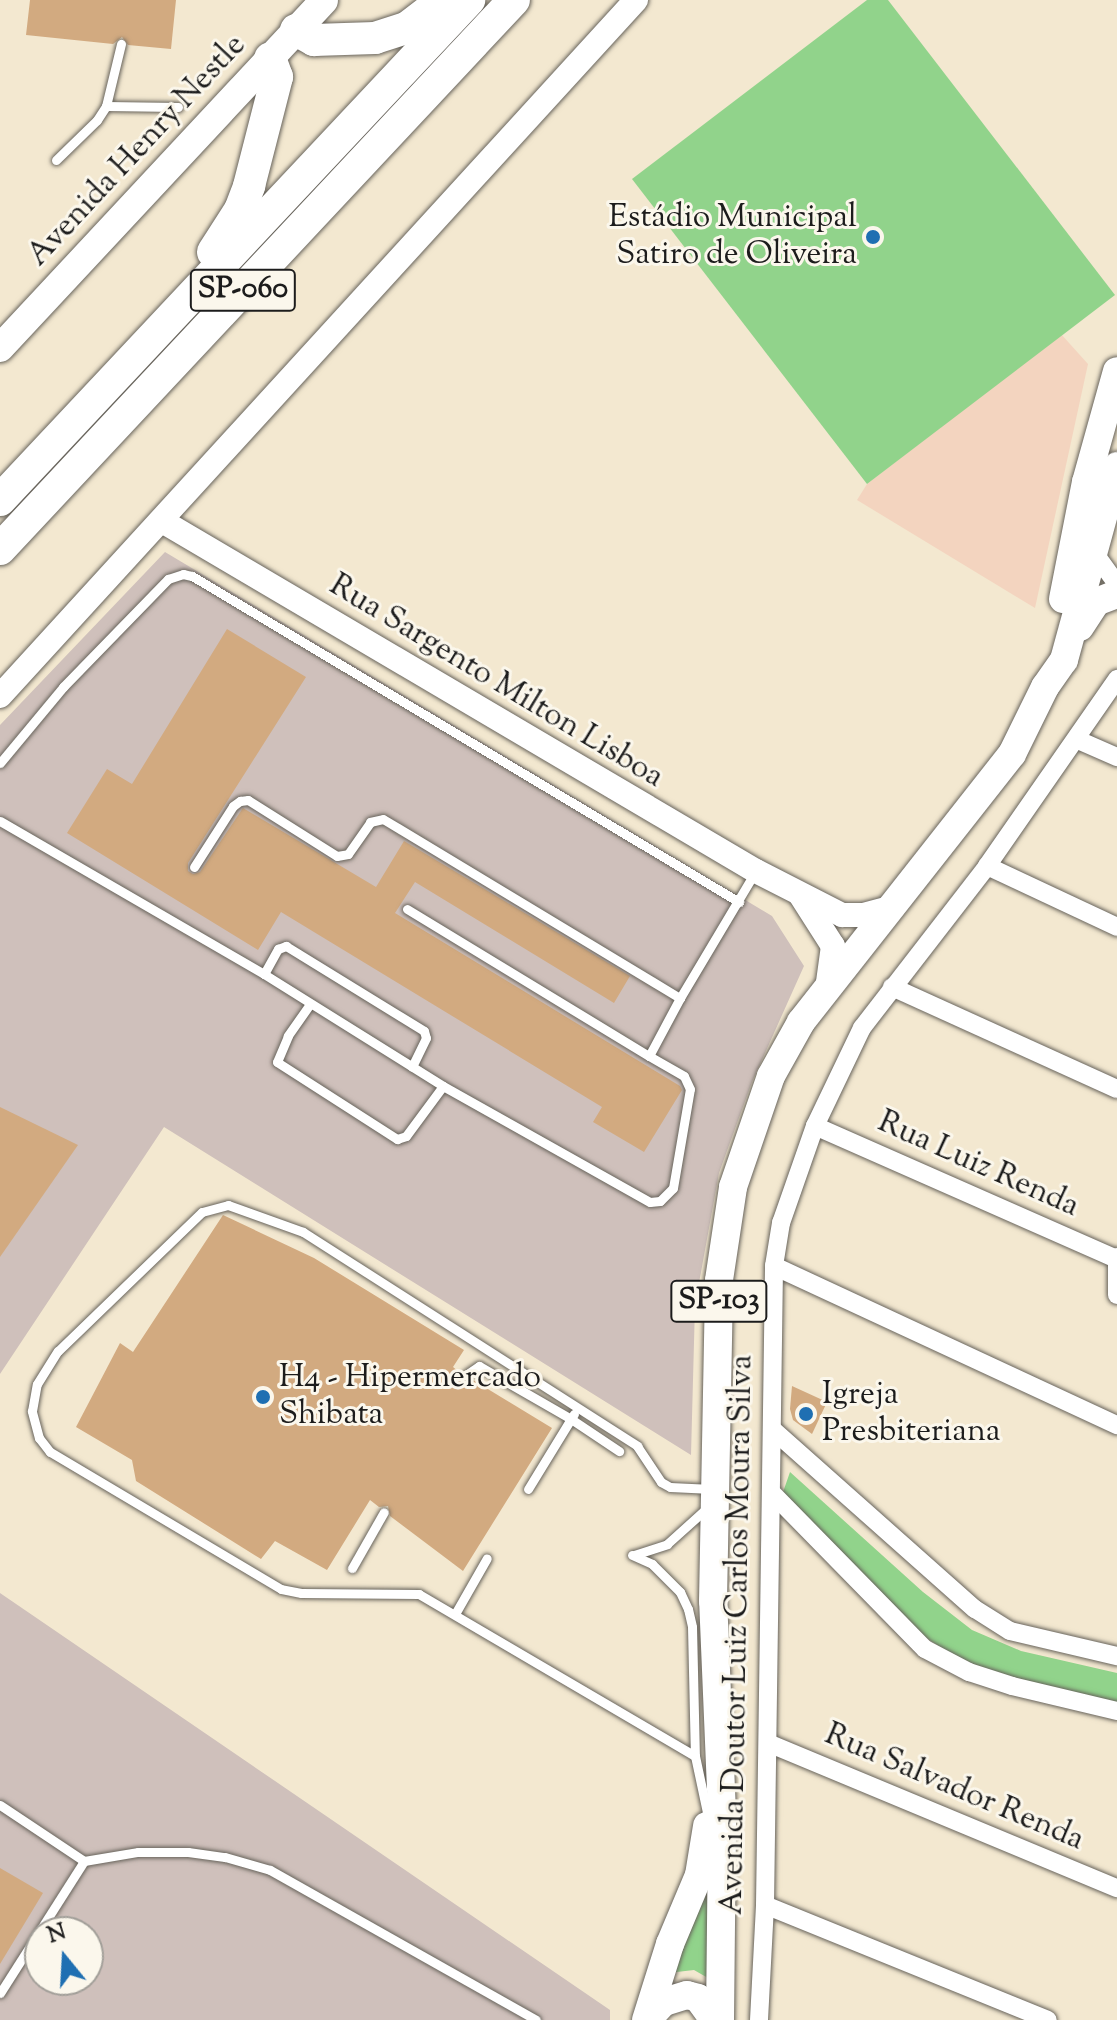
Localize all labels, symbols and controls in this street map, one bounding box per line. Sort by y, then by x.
street label: Avenida Henry Nestle [20,27,254,275]
place label: Estádio Municipal Satiro de Oliveira [608,200,857,275]
marker: Estádio Municipal Satiro de Oliveira [864,228,882,246]
road number: SP-060 [189,264,297,316]
street label: Rua Sargento Milton Lisboa [322,567,670,797]
street label: Rua Luiz Renda [871,1103,1085,1227]
road number: SP-103 [669,1275,769,1327]
street label: Avenida Doutor Luiz Carlos Moura Silva [714,1354,762,1916]
place label: H4 - Hipermercado Shibata [279,1360,541,1435]
place label: Igreja Presbiteriana [822,1377,1001,1452]
marker: H4 - Hipermercado Shibata [254,1388,272,1406]
marker: Igreja Presbiteriana [797,1405,815,1423]
street label: Rua Salvador Renda [819,1716,1089,1860]
north arrow [24,1916,104,1996]
text: N [44,1917,70,1953]

